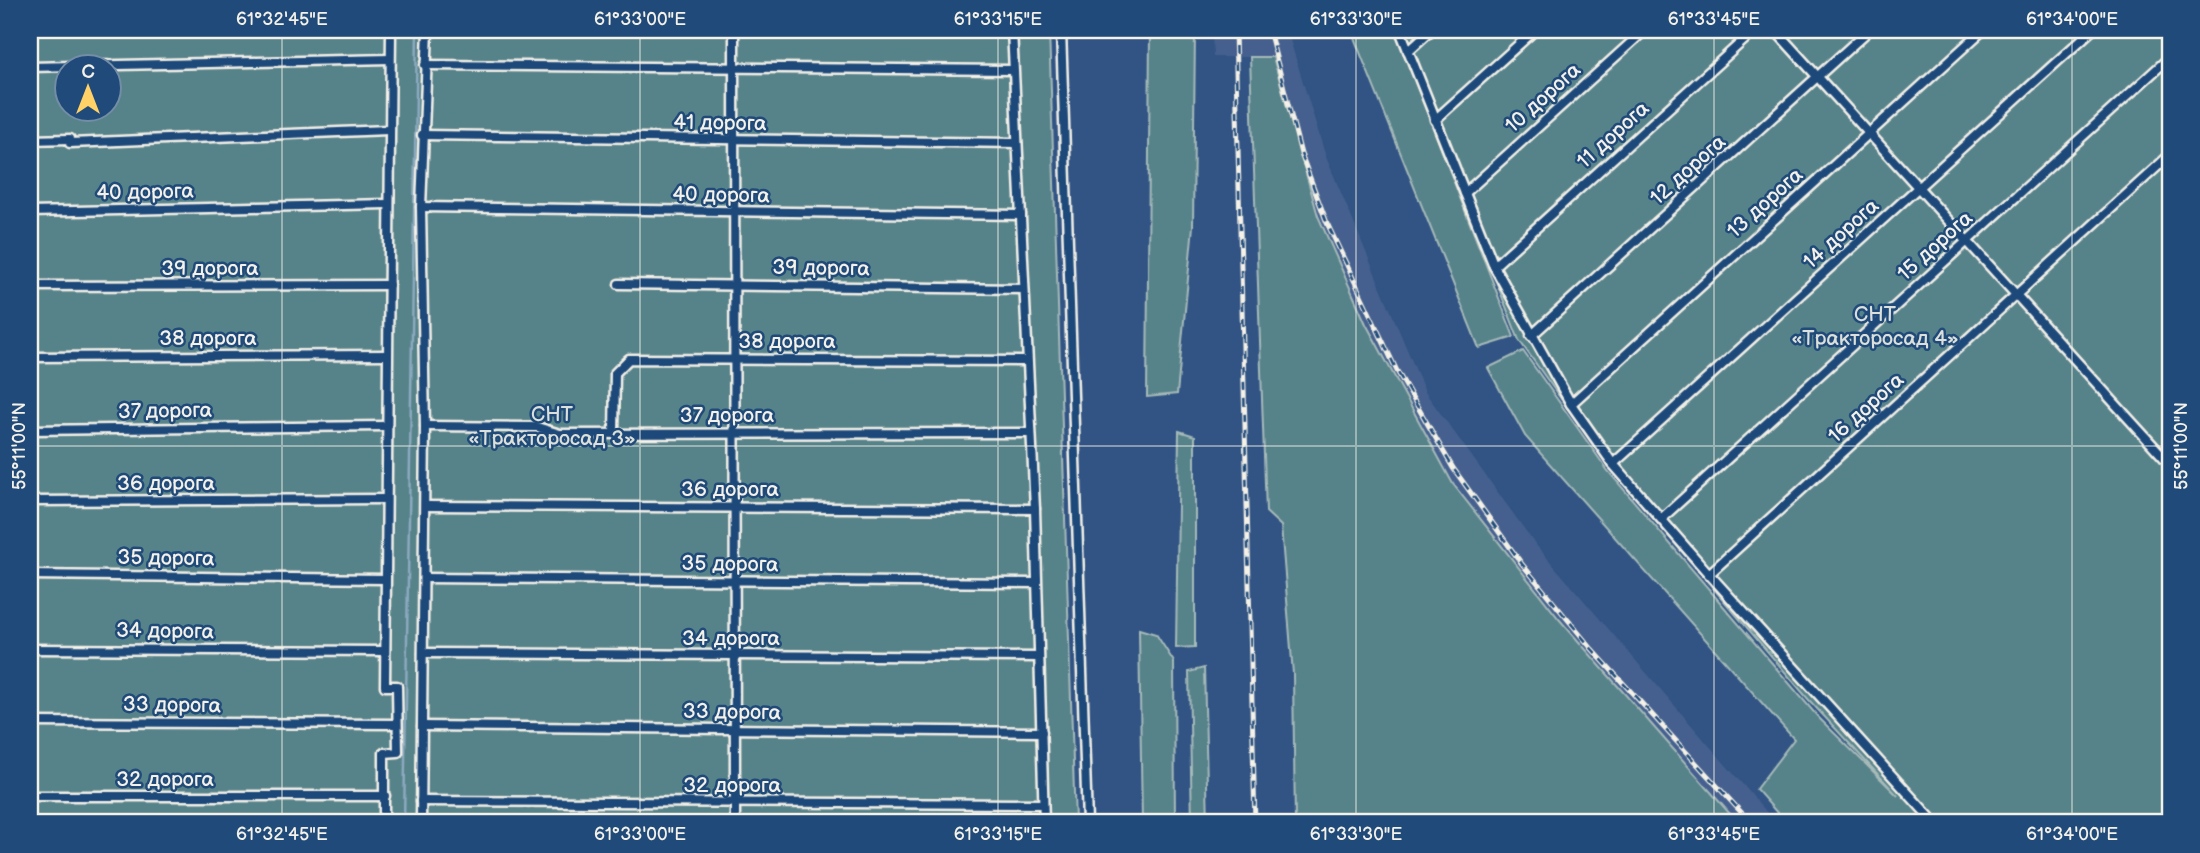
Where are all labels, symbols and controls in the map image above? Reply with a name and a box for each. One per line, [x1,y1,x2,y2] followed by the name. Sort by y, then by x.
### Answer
[236,9,328,30] text: 61°32'45"E
[594,9,686,30] text: 61°33'00"E
[954,9,1042,30] text: 61°33'15"E
[1310,9,1402,30] text: 61°33'30"E
[1668,9,1760,30] text: 61°33'45"E
[2026,9,2118,30] text: 61°34'00"E
[52,52,122,122] north arrow
[1500,57,1586,138] street label: 10 дорога
[81,61,95,84] text: С
[1572,96,1655,174] street label: 11 дорога
[673,110,767,136] street label: 41 дорога
[1645,129,1731,210] street label: 12 дорога
[1722,162,1808,244] street label: 13 дорога
[96,179,195,205] street label: 40 дорога
[672,182,771,208] street label: 40 дорога
[1798,193,1884,274] street label: 14 дорога
[1892,205,1978,286] street label: 15 дорога
[772,255,870,281] street label: 39 дорога
[161,256,259,281] street label: 39 дорога
[1791,302,1959,351] park label: СНТ «Тракторосад 4»
[159,326,257,351] street label: 38 дорога
[738,329,836,354] street label: 38 дорога
[1823,367,1909,448] street label: 16 дорога
[118,398,213,424] street label: 37 дорога
[9,402,30,490] text: 55°11'00"N
[468,402,636,451] park label: СНТ «Тракторосад 3»
[2171,402,2192,490] text: 55°11'00"N
[680,403,775,428] street label: 37 дорога
[117,471,216,496] street label: 36 дорога
[681,477,780,502] street label: 36 дорога
[117,545,215,571] street label: 35 дорога
[681,551,779,577] street label: 35 дорога
[116,618,215,644] street label: 34 дорога
[682,626,781,651] street label: 34 дорога
[123,692,222,718] street label: 33 дорога
[683,699,782,725] street label: 33 дорога
[116,767,214,792] street label: 32 дорога
[683,773,781,798] street label: 32 дорога
[236,824,328,845] text: 61°32'45"E
[594,824,686,845] text: 61°33'00"E
[954,824,1042,845] text: 61°33'15"E
[1310,824,1402,845] text: 61°33'30"E
[1668,824,1760,845] text: 61°33'45"E
[2026,824,2118,845] text: 61°34'00"E

